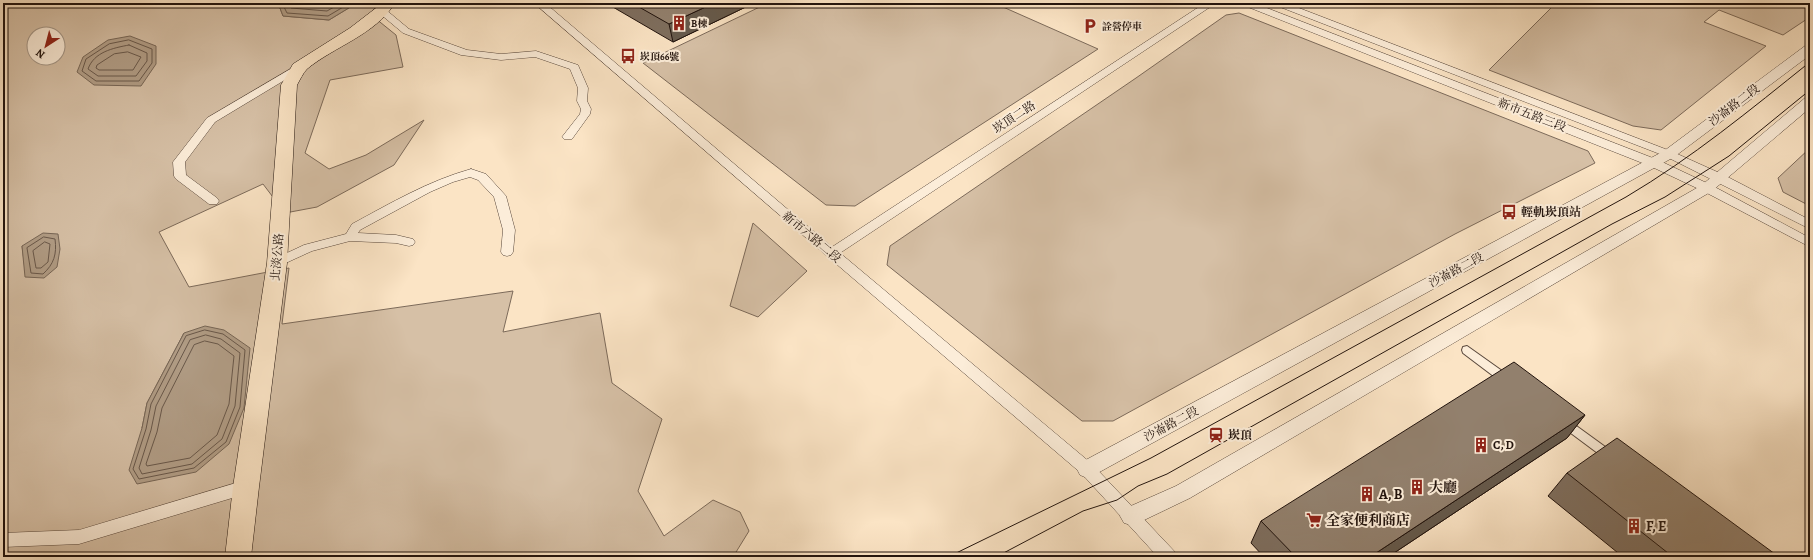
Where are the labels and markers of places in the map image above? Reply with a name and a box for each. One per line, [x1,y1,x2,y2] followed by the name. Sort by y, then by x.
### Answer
[670,14,688,32] building icon: B棟
[691,17,707,30] place label: B棟
[1081,17,1099,35] parking icon: 詮營停車
[1102,20,1142,33] place label: 詮營停車
[619,47,637,65] bus stop icon: 崁頂66號
[640,50,679,63] place label: 崁頂66號
[1500,203,1518,221] bus stop icon: 輕軌崁頂站
[1521,204,1581,220] place label: 輕軌崁頂站
[1207,426,1225,444] station icon: 崁頂
[1228,427,1252,443] place label: 崁頂
[1472,436,1490,454] building icon: C, D
[1493,437,1514,453] place label: C, D
[1408,478,1426,496] building icon: 大廳
[1429,478,1457,497] place label: 大廳
[1358,485,1376,503] building icon: A, B
[1378,485,1403,504] place label: A, B
[1305,511,1323,529] supermarket icon: 全家便利商店
[1326,511,1410,530] place label: 全家便利商店
[1625,517,1643,535] building icon: F, E
[1646,517,1666,536] place label: F, E

